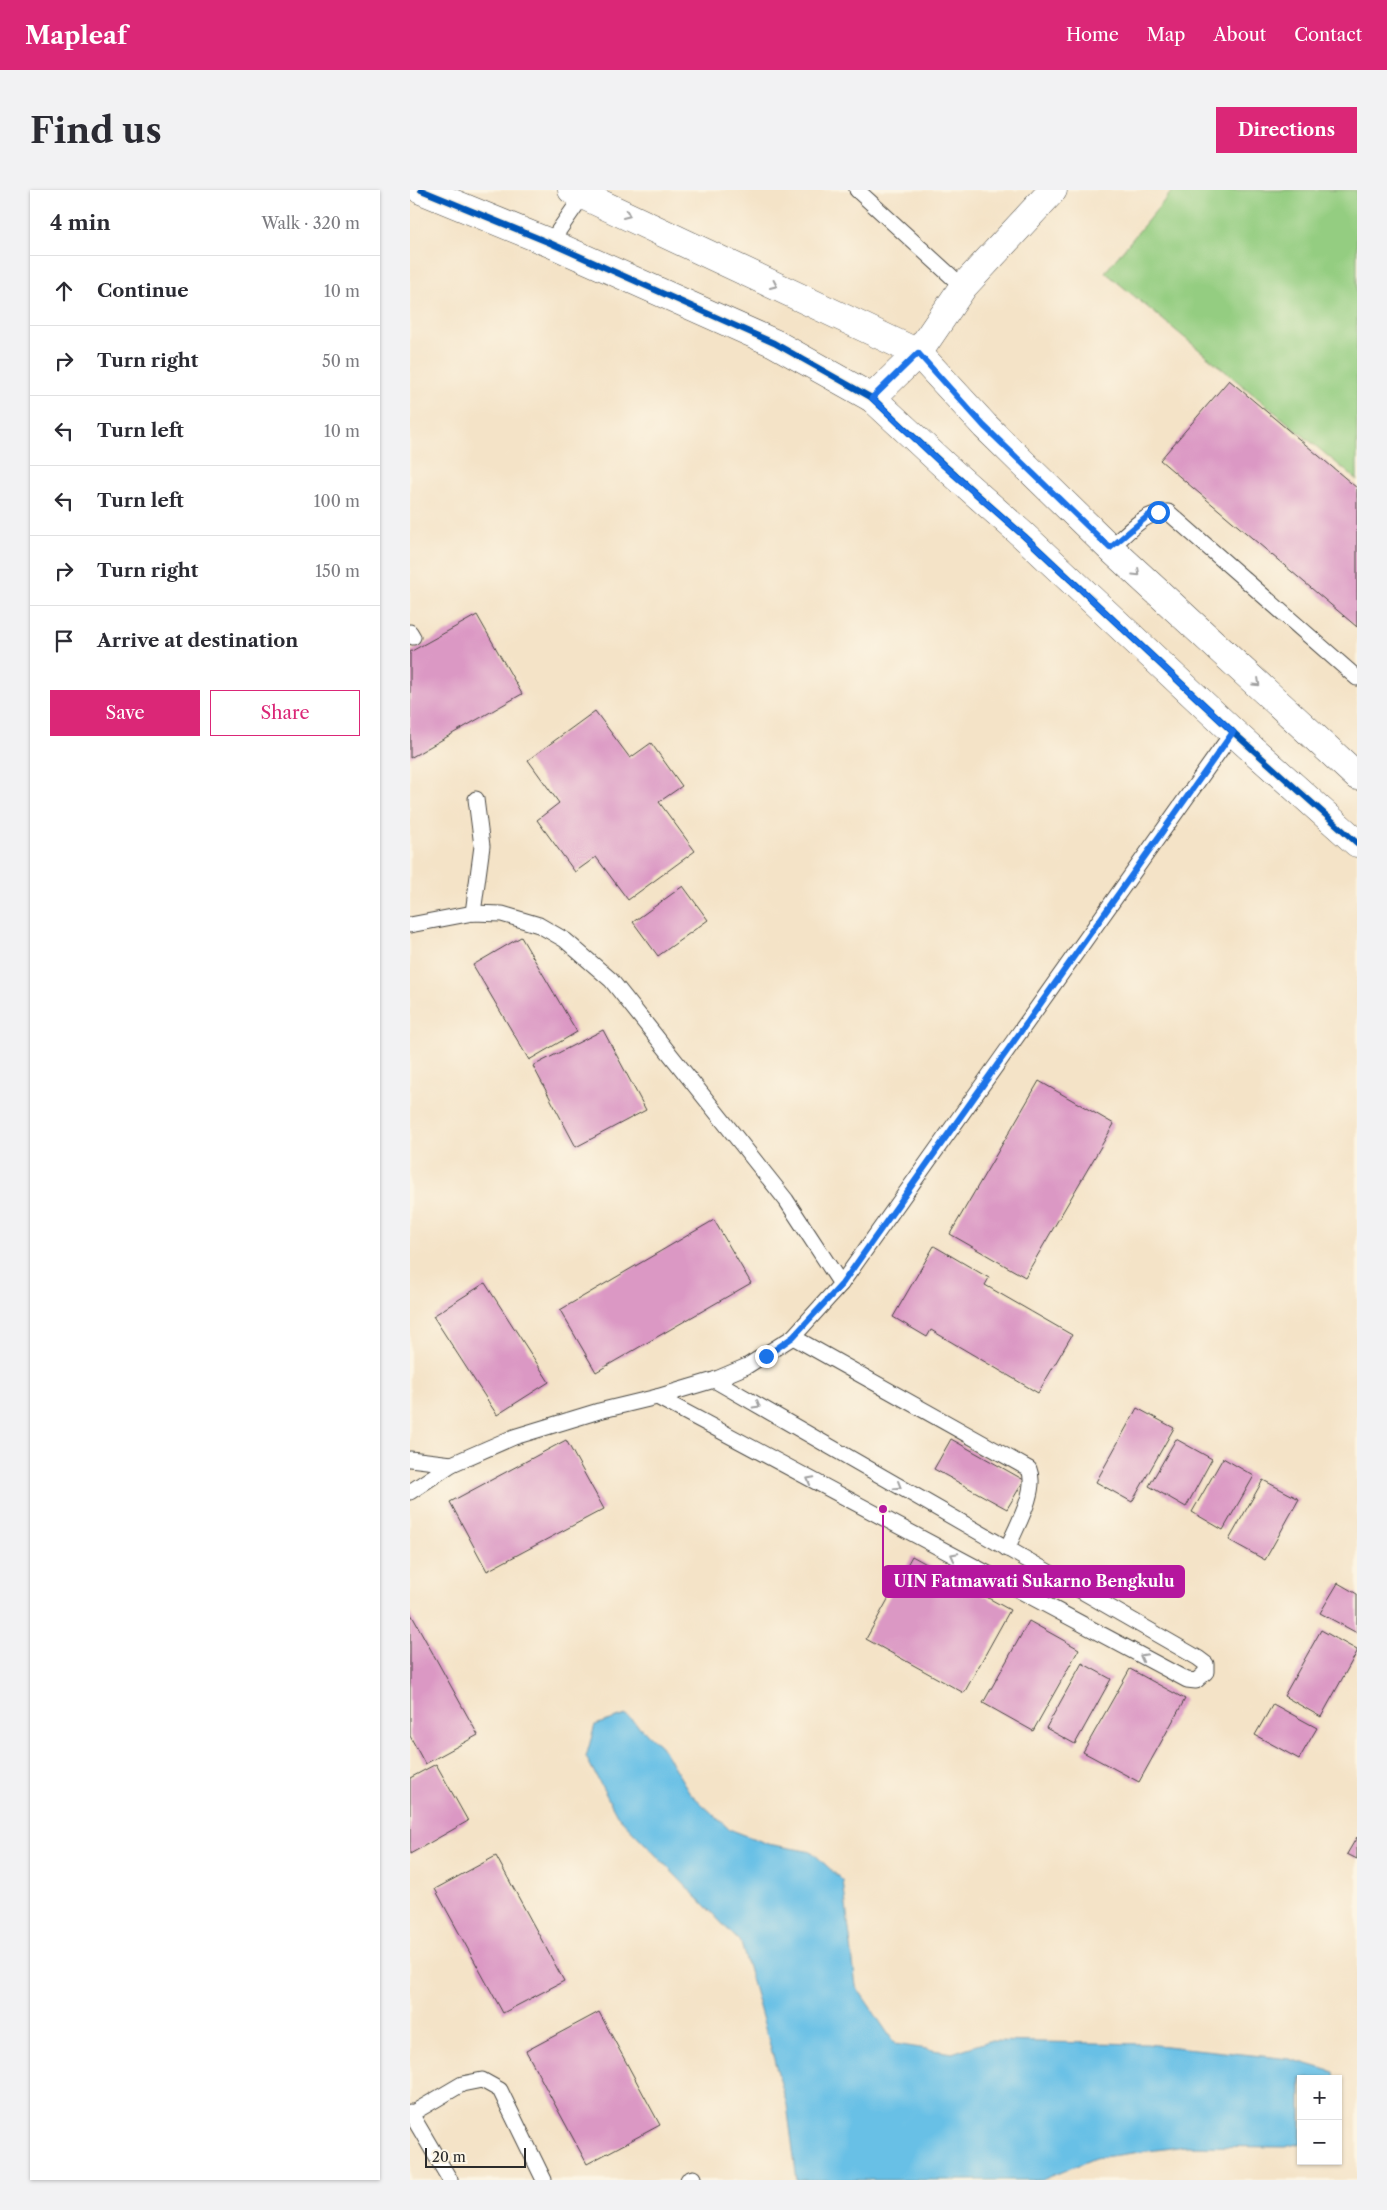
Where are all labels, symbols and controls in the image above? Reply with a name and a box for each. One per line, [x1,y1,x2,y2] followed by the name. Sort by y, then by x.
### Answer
[25,21,127,50] text: Mapleaf
[1066,24,1119,46] text: Home
[1147,24,1185,46] text: Map
[1213,24,1266,46] text: About
[1294,24,1362,46] text: Contact
[1216,107,1357,153] button: Directions
[30,109,162,152] text: Find us
[622,209,631,219] one-way arrow
[50,210,111,235] text: 4 min
[261,213,360,233] text: Walk · 320 m
[50,277,78,305] icon: ahead
[97,279,189,302] text: Continue
[769,279,778,289] one-way arrow
[324,281,360,301] text: 10 m
[50,347,78,375] icon: right
[97,349,198,372] text: Turn right
[322,351,360,371] text: 50 m
[50,417,78,445] icon: left
[97,419,184,442] text: Turn left
[324,421,360,441] text: 10 m
[50,487,78,515] icon: left
[97,489,184,512] text: Turn left
[314,491,360,511] text: 100 m
[1147,501,1170,524] route start
[50,557,78,585] icon: right
[97,559,198,582] text: Turn right
[315,561,360,581] text: 150 m
[1132,567,1141,576] one-way arrow
[50,627,78,655] icon: arrive
[97,629,298,652] text: Arrive at destination
[1251,678,1260,687] one-way arrow
[50,690,200,736] button: Save
[210,690,360,736] button: Share
[755,1345,778,1368] route end
[751,1398,760,1408] one-way arrow
[807,1476,816,1486] one-way arrow
[892,1479,901,1489] one-way arrow
[950,1553,959,1563] one-way arrow
[883,1566,1184,1597] callout: UIN Fatmawati Sukarno Bengkulu
[893,1571,1175,1591] text: UIN Fatmawati Sukarno Bengkulu
[1140,1653,1149,1663] one-way arrow
[1297,2075,1342,2165] map controls
[1297,2075,1342,2120] button: +
[1297,2120,1342,2165] button: −
[425,2145,526,2168] scale bar
[432,2148,466,2166] text: 20 m

